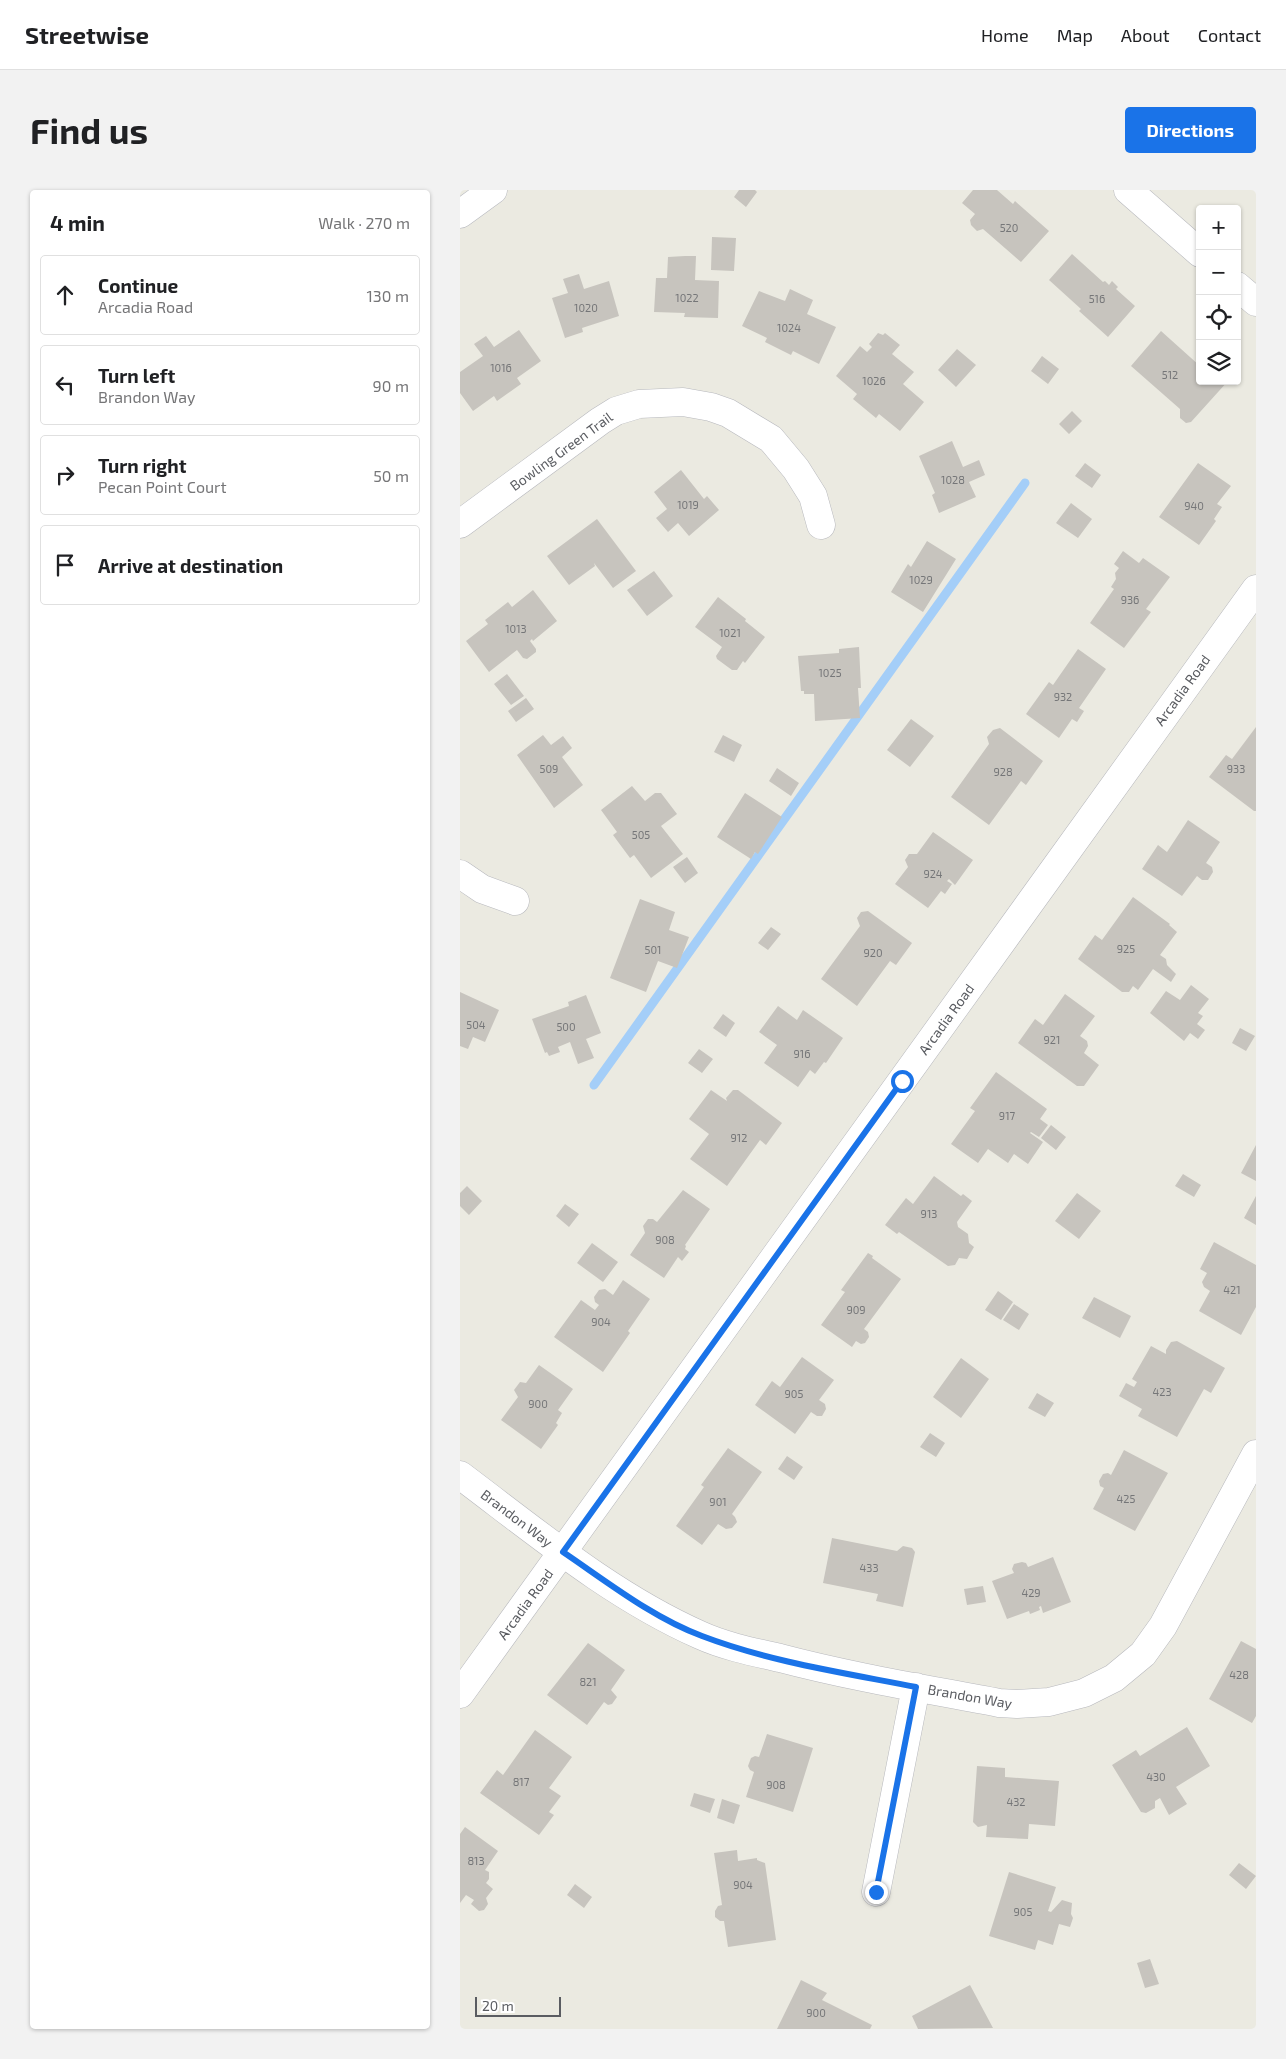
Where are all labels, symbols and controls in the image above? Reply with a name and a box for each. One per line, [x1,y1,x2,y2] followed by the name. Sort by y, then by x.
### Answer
[25,20,149,49] text: Streetwise
[981,24,1029,46] text: Home
[1057,24,1093,46] text: Map
[1121,24,1170,46] text: About
[1198,24,1261,46] text: Contact
[1125,107,1256,153] button: Directions
[30,109,148,151] text: Find us
[1196,205,1241,385] map controls
[1196,205,1241,250] button: +
[50,210,105,235] text: 4 min
[318,213,410,232] text: Walk · 270 m
[1000,221,1018,234] house number: 520
[1196,250,1241,295] button: −
[98,274,178,297] text: Continue
[51,281,79,309] icon: ahead
[367,286,409,305] text: 130 m
[675,291,699,304] house number: 1022
[1089,292,1105,305] house number: 516
[1196,295,1241,340] button: locate
[98,297,193,316] text: Arcadia Road
[574,301,598,314] house number: 1020
[777,321,801,334] house number: 1024
[1196,340,1241,385] button: layers
[490,361,512,374] house number: 1016
[98,364,175,387] text: Turn left
[1162,368,1178,381] house number: 512
[51,371,79,399] icon: left
[862,374,886,387] house number: 1026
[373,376,409,395] text: 90 m
[98,387,196,406] text: Brandon Way
[506,408,616,494] street label: Bowling Green Trail
[98,454,186,477] text: Turn right
[51,461,79,489] icon: right
[373,466,409,485] text: 50 m
[941,473,965,486] house number: 1028
[98,477,227,496] text: Pecan Point Court
[677,498,699,511] house number: 1019
[1184,499,1204,512] house number: 940
[51,551,79,579] icon: arrive
[98,554,283,577] text: Arrive at destination
[909,573,933,586] house number: 1029
[1121,593,1139,606] house number: 936
[505,622,527,635] house number: 1013
[719,626,741,639] house number: 1021
[1151,651,1213,729] street label: Arcadia Road
[818,666,842,679] house number: 1025
[1054,690,1072,703] house number: 932
[540,762,558,775] house number: 509
[1227,762,1245,775] house number: 933
[993,765,1013,778] house number: 928
[632,828,650,841] house number: 505
[923,867,943,880] house number: 924
[1117,942,1135,955] house number: 925
[645,943,661,956] house number: 501
[863,946,883,959] house number: 920
[915,980,977,1058] street label: Arcadia Road
[466,1018,486,1031] house number: 504
[556,1020,576,1033] house number: 500
[1044,1033,1060,1046] house number: 921
[794,1047,810,1060] house number: 916
[891,1070,914,1093] route start
[999,1109,1016,1122] house number: 917
[731,1131,747,1144] house number: 912
[921,1207,937,1220] house number: 913
[655,1233,675,1246] house number: 908
[1223,1283,1241,1296] house number: 421
[846,1303,866,1316] house number: 909
[591,1315,611,1328] house number: 904
[1152,1385,1172,1398] house number: 423
[785,1387,804,1400] house number: 905
[528,1397,548,1410] house number: 900
[478,1486,557,1551] street label: Brandon Way
[1117,1492,1136,1505] house number: 425
[709,1495,727,1508] house number: 901
[860,1561,879,1574] house number: 433
[494,1565,556,1643] street label: Arcadia Road
[1021,1586,1041,1599] house number: 429
[1229,1668,1249,1681] house number: 428
[579,1675,597,1688] house number: 821
[926,1680,1014,1712] street label: Brandon Way
[1146,1770,1166,1783] house number: 430
[513,1775,530,1788] house number: 817
[766,1778,786,1791] house number: 908
[1006,1795,1026,1808] house number: 432
[467,1854,485,1867] house number: 813
[733,1878,753,1891] house number: 904
[865,1881,888,1904] route end
[1014,1905,1033,1918] house number: 905
[475,1994,561,2017] scale bar
[482,1997,514,2014] text: 20 m
[806,2006,826,2019] house number: 900

